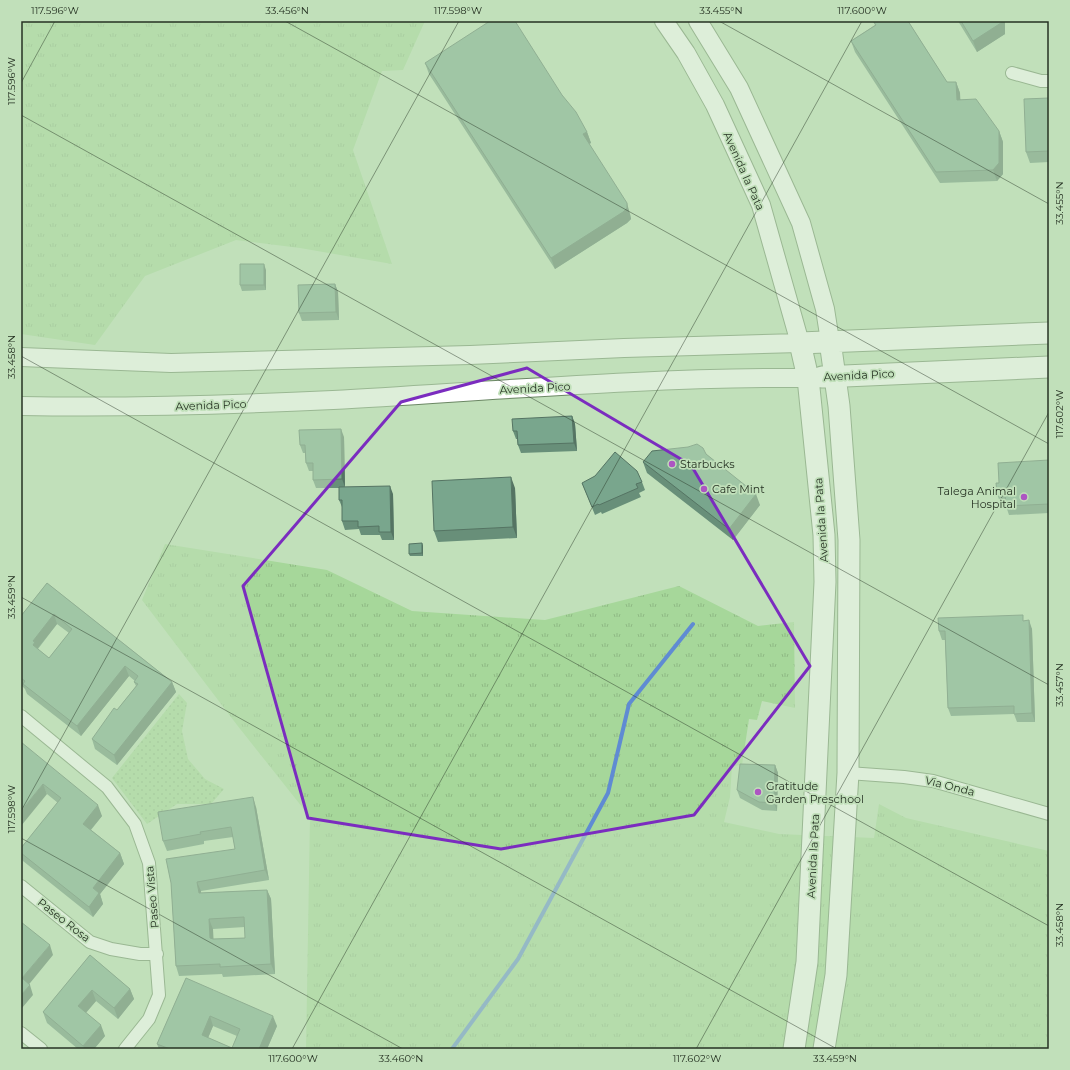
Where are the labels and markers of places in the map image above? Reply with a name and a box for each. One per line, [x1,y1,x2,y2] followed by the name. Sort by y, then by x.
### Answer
[680,457,735,471] place label: Starbucks
[667,459,677,469] marker: Starbucks
[712,482,765,496] place label: Cafe Mint
[699,484,709,494] marker: Cafe Mint
[938,484,1016,511] place label: Talega Animal Hospital
[1019,492,1029,502] marker: Talega Animal Hospital
[766,779,864,806] place label: Gratitude Garden Preschool
[753,787,763,797] marker: Gratitude Garden Preschool

